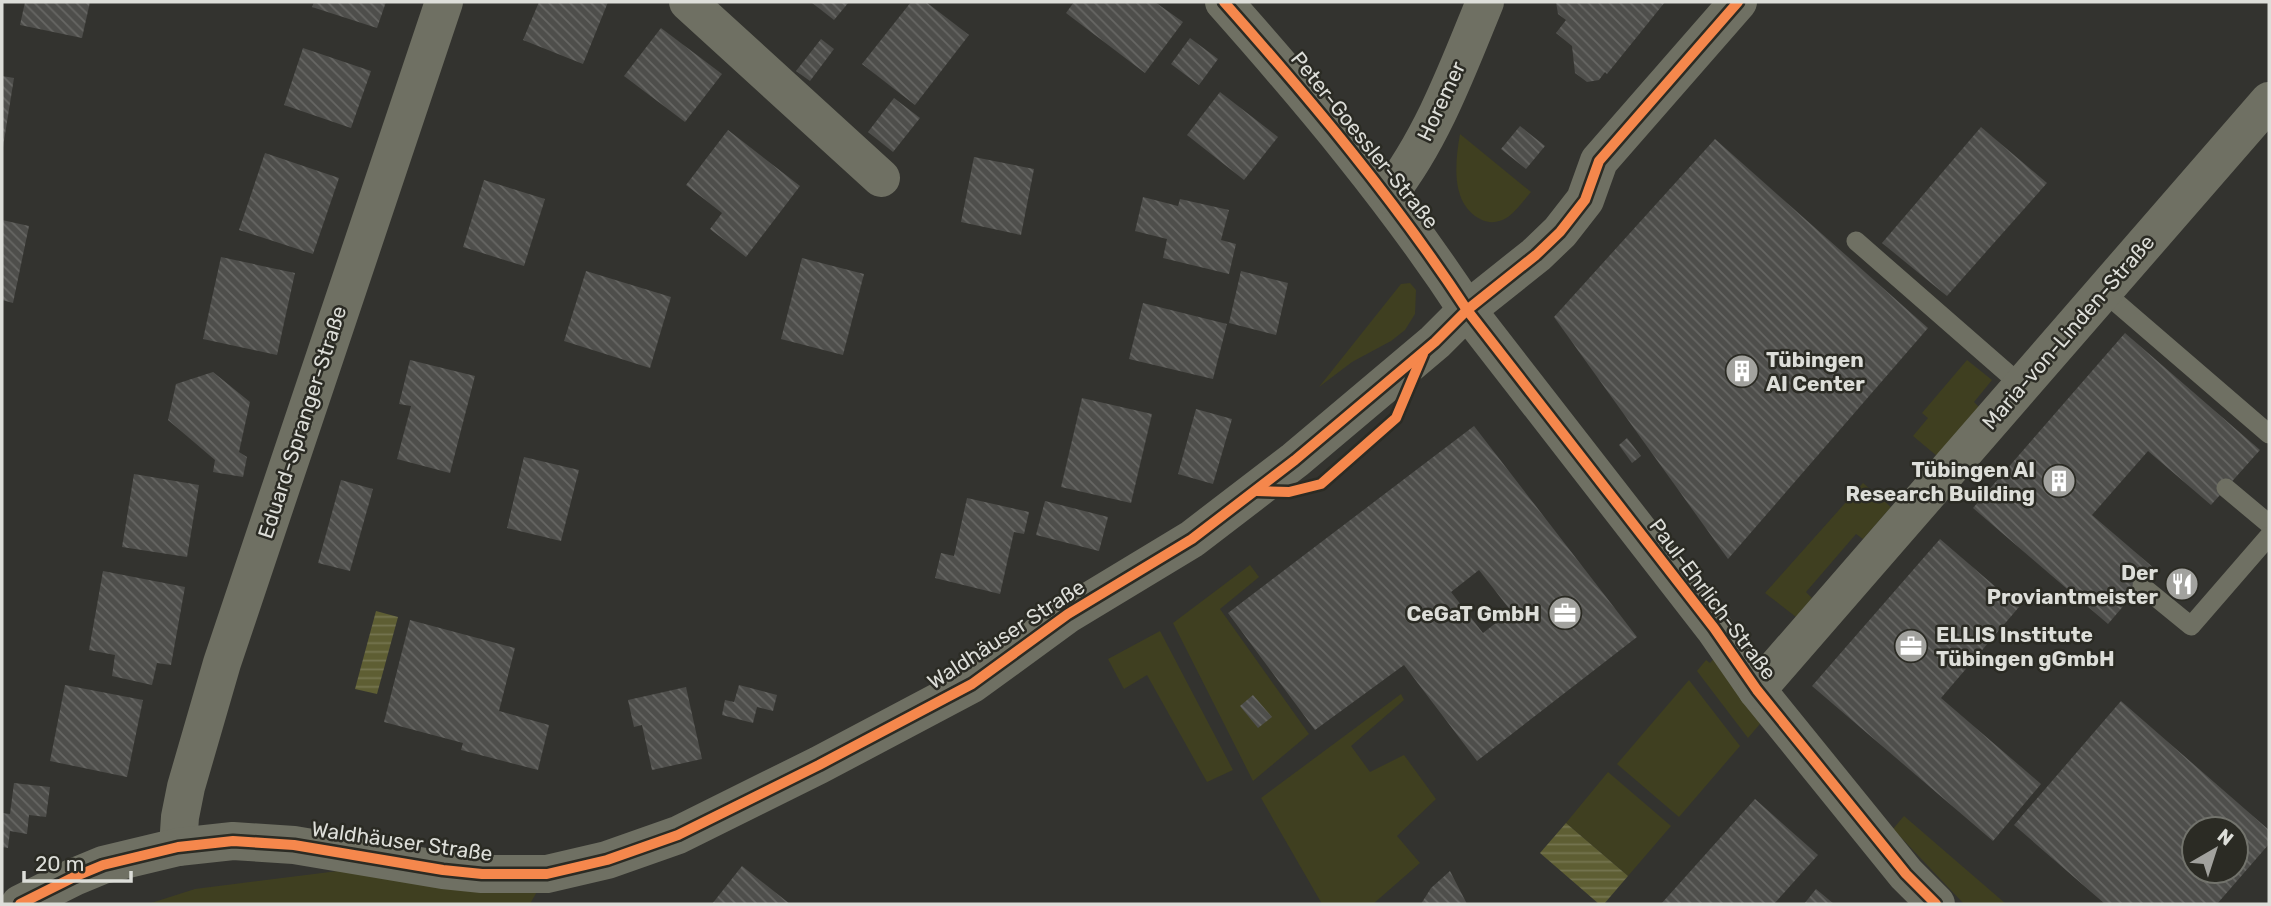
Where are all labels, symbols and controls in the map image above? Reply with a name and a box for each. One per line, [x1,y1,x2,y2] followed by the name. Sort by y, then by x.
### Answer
[1286,46,1444,234] street label: Peter-Goessler-Straße
[1412,57,1470,145] street label: Horemer
[1977,230,2159,434] street label: Maria-von-Linden-Straße
[253,303,351,541] street label: Eduard-Spranger-Straße
[1766,347,1865,396] place label: Tübingen AI Center
[1723,352,1761,390] building icon: Tübingen AI Center
[1845,457,2035,506] place label: Tübingen AI Research Building
[2040,462,2078,500] building icon: Tübingen AI Research Building
[1644,513,1782,685] street label: Paul-Ehrlich-Straße
[1987,560,2158,609] place label: Der Proviantmeister
[2163,565,2201,603] restaurant icon: Der Proviantmeister
[923,574,1089,694] street label: Waldhäuser Straße
[1546,594,1584,632] office icon: CeGaT GmbH
[1407,601,1540,626] place label: CeGaT GmbH
[1936,622,2115,671] place label: ELLIS Institute Tübingen gGmbH
[1892,627,1930,665] office icon: ELLIS Institute Tübingen gGmbH
[2180,815,2250,885] north arrow
[310,816,494,866] street label: Waldhäuser Straße
[2213,824,2238,850] text: N
[24,839,131,883] scale bar
[35,851,84,876] text: 20 m

